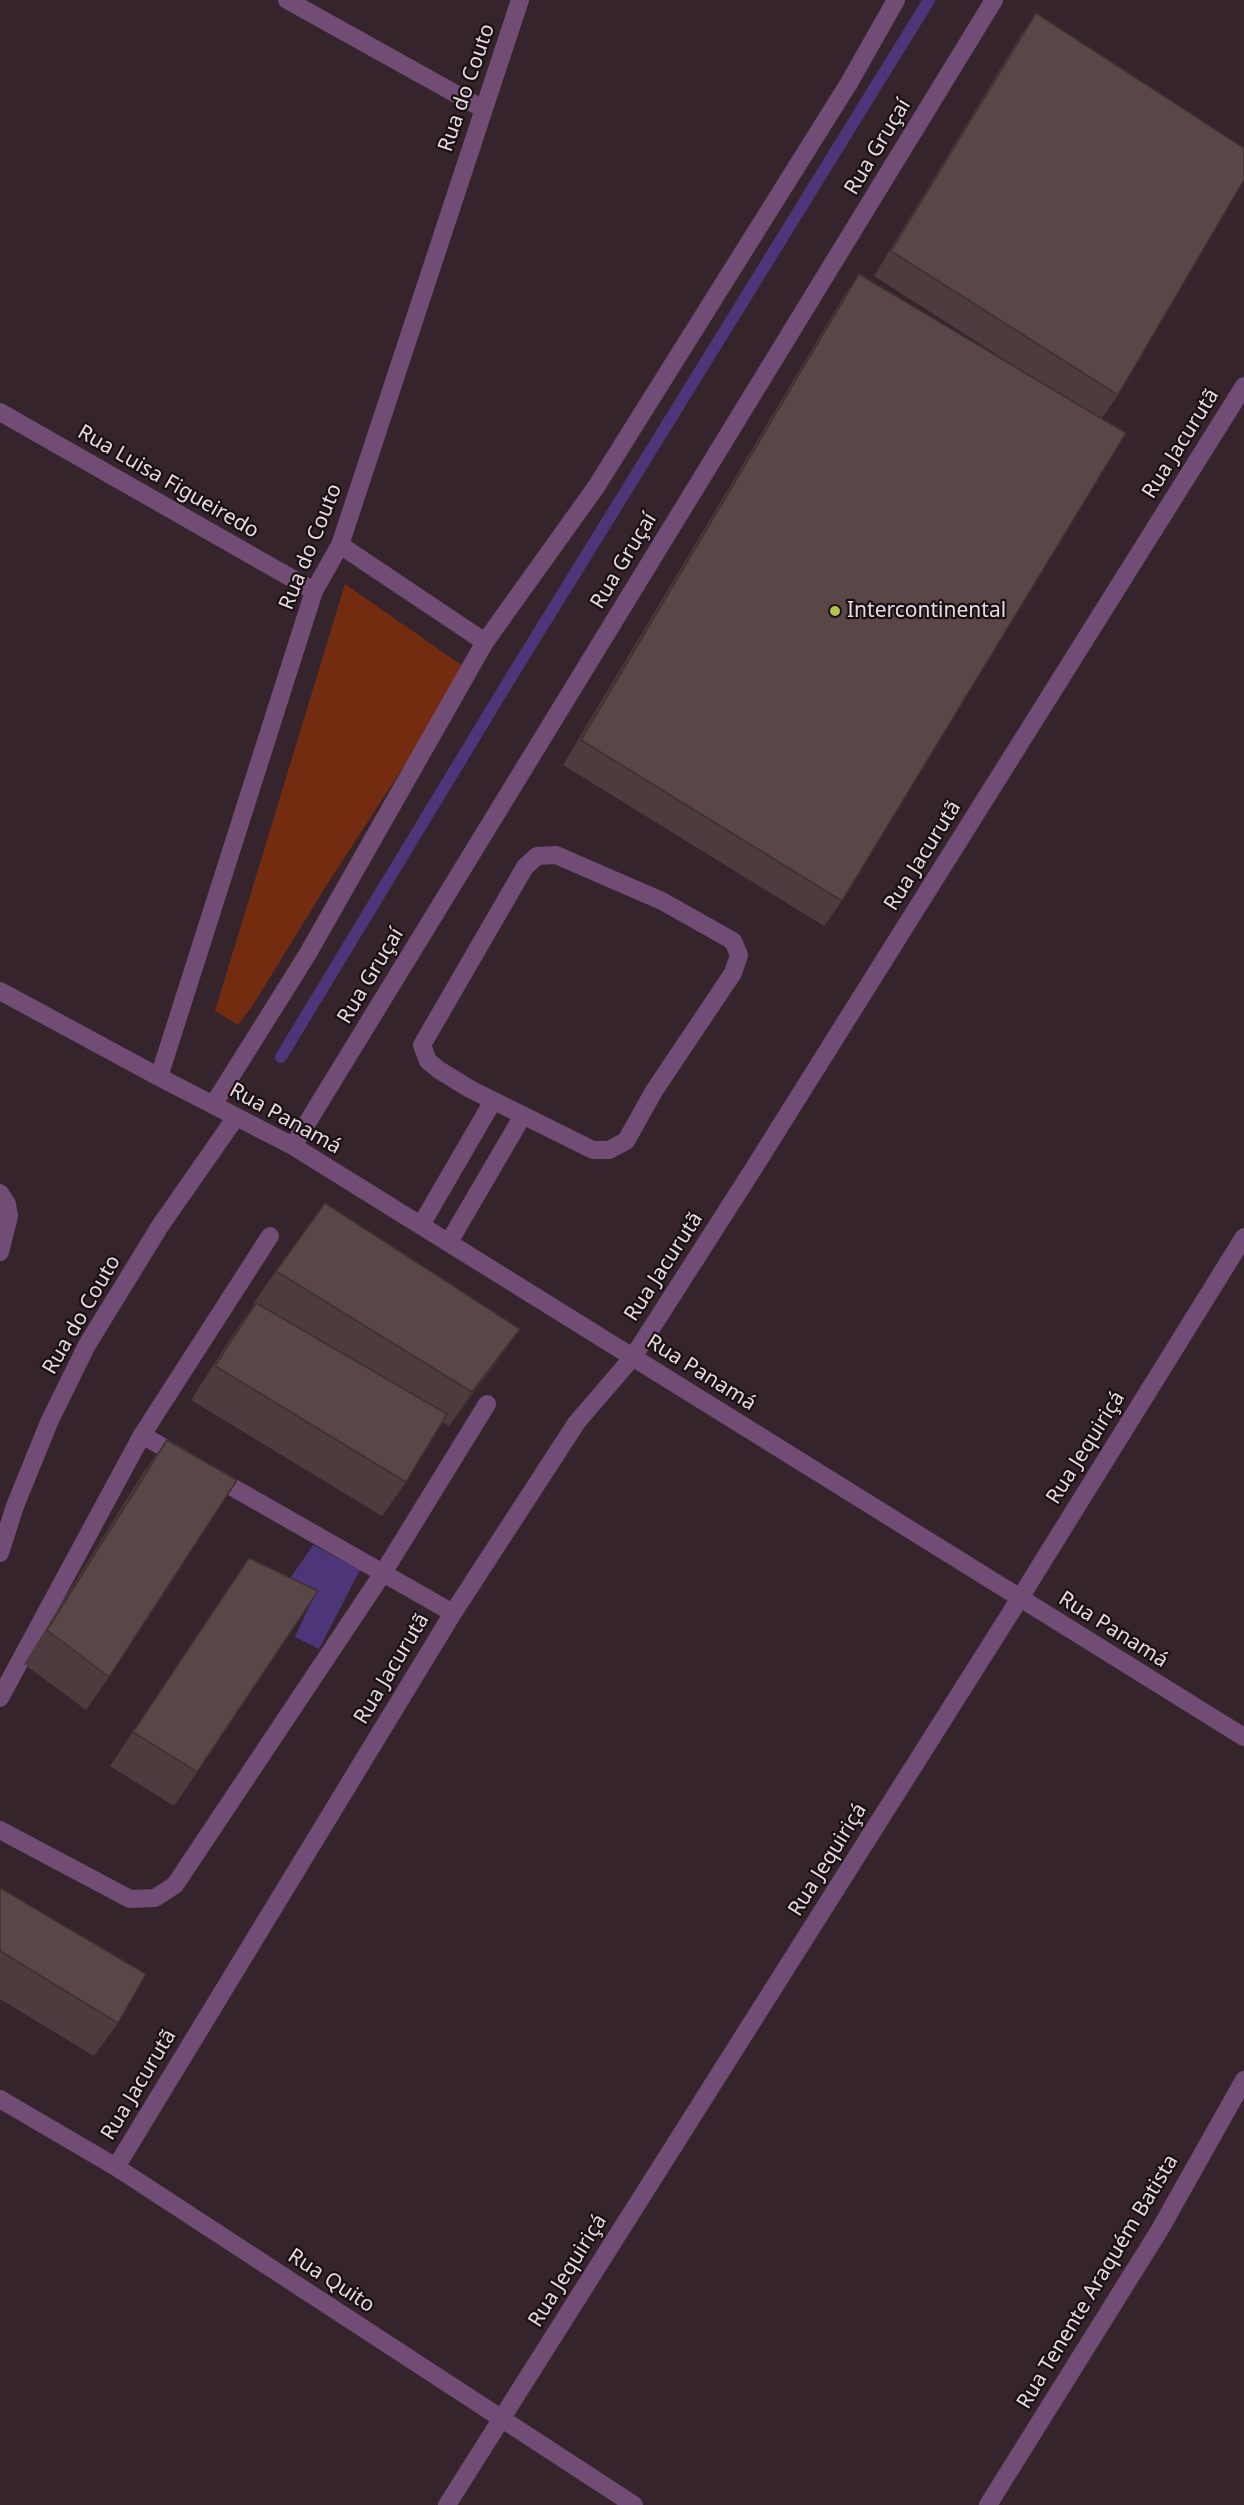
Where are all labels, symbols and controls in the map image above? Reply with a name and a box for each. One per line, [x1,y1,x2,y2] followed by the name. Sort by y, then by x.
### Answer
[433,21,501,155] street label: Rua do Couto
[840,94,916,200] street label: Rua Gruçaí
[1137,384,1225,504] street label: Rua Jacurutã
[73,420,263,544] street label: Rua Luisa Figueiredo
[274,480,348,614] street label: Rua do Couto
[586,508,662,614] street label: Rua Gruçaí
[847,598,1006,624] place label: Intercontinental
[828,604,842,618] marker: Intercontinental
[879,796,967,916] street label: Rua Jacurutã
[333,923,409,1029] street label: Rua Gruçaí
[225,1078,345,1160] street label: Rua Panamá
[619,1208,709,1326] street label: Rua Jacurutã
[38,1251,126,1379] street label: Rua do Couto
[642,1329,760,1417] street label: Rua Panamá
[1041,1387,1131,1509] street label: Rua Jequiriçá
[1054,1586,1172,1674] street label: Rua Panamá
[349,1609,435,1729] street label: Rua Jacurutã
[783,1799,873,1921] street label: Rua Jequiriçá
[96,2025,182,2145] street label: Rua Jacurutã
[1012,2150,1184,2414] street label: Rua Tenente Araquém Batista
[523,2210,613,2332] street label: Rua Jequiriçá
[283,2244,379,2318] street label: Rua Quito

